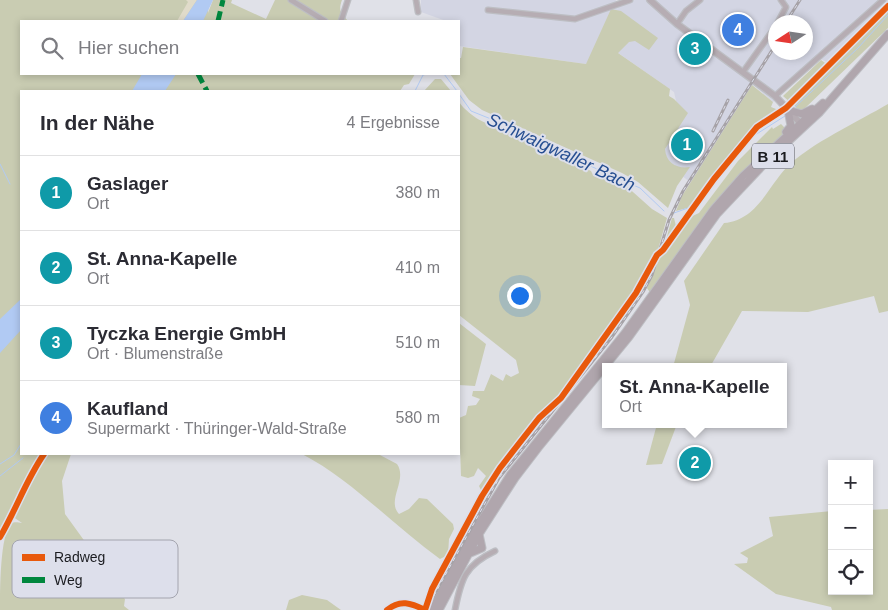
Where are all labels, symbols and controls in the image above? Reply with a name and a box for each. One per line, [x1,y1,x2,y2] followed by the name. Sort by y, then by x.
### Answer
[722,11,754,49] pin: 4
[768,15,813,60] north arrow
[20,20,460,75] search box
[679,30,711,68] pin: 3
[38,34,66,62] icon: search
[78,37,179,58] text: Hier suchen
[484,109,638,195] water label: Schwaigwaller Bach
[40,111,154,134] text: In der Nähe
[347,114,440,131] text: 4 Ergebnisse
[671,126,703,164] pin: 1
[752,144,794,168] road number: B 11
[87,173,168,194] text: Gaslager
[52,184,60,201] text: 1
[396,184,440,201] text: 380 m
[87,195,109,212] text: Ort
[87,248,237,269] text: St. Anna-Kapelle
[52,259,60,276] text: 2
[396,259,440,276] text: 410 m
[87,270,109,287] text: Ort
[507,283,533,309] your location
[87,323,286,344] text: Tyczka Energie GmbH
[52,334,60,351] text: 3
[396,334,440,351] text: 510 m
[87,345,223,362] text: Ort · Blumenstraße
[602,363,787,428] popup
[619,376,770,397] text: St. Anna-Kapelle
[87,398,168,419] text: Kaufland
[619,398,642,415] text: Ort
[52,409,60,426] text: 4
[396,409,440,426] text: 580 m
[87,420,347,437] text: Supermarkt · Thüringer-Wald-Straße
[679,444,711,482] pin: 2
[828,460,873,595] map controls
[828,460,873,505] button: +
[828,505,873,550] button: −
[12,540,178,598] legend
[54,549,105,565] text: Radweg
[828,550,873,595] button: locate
[54,572,83,588] text: Weg

